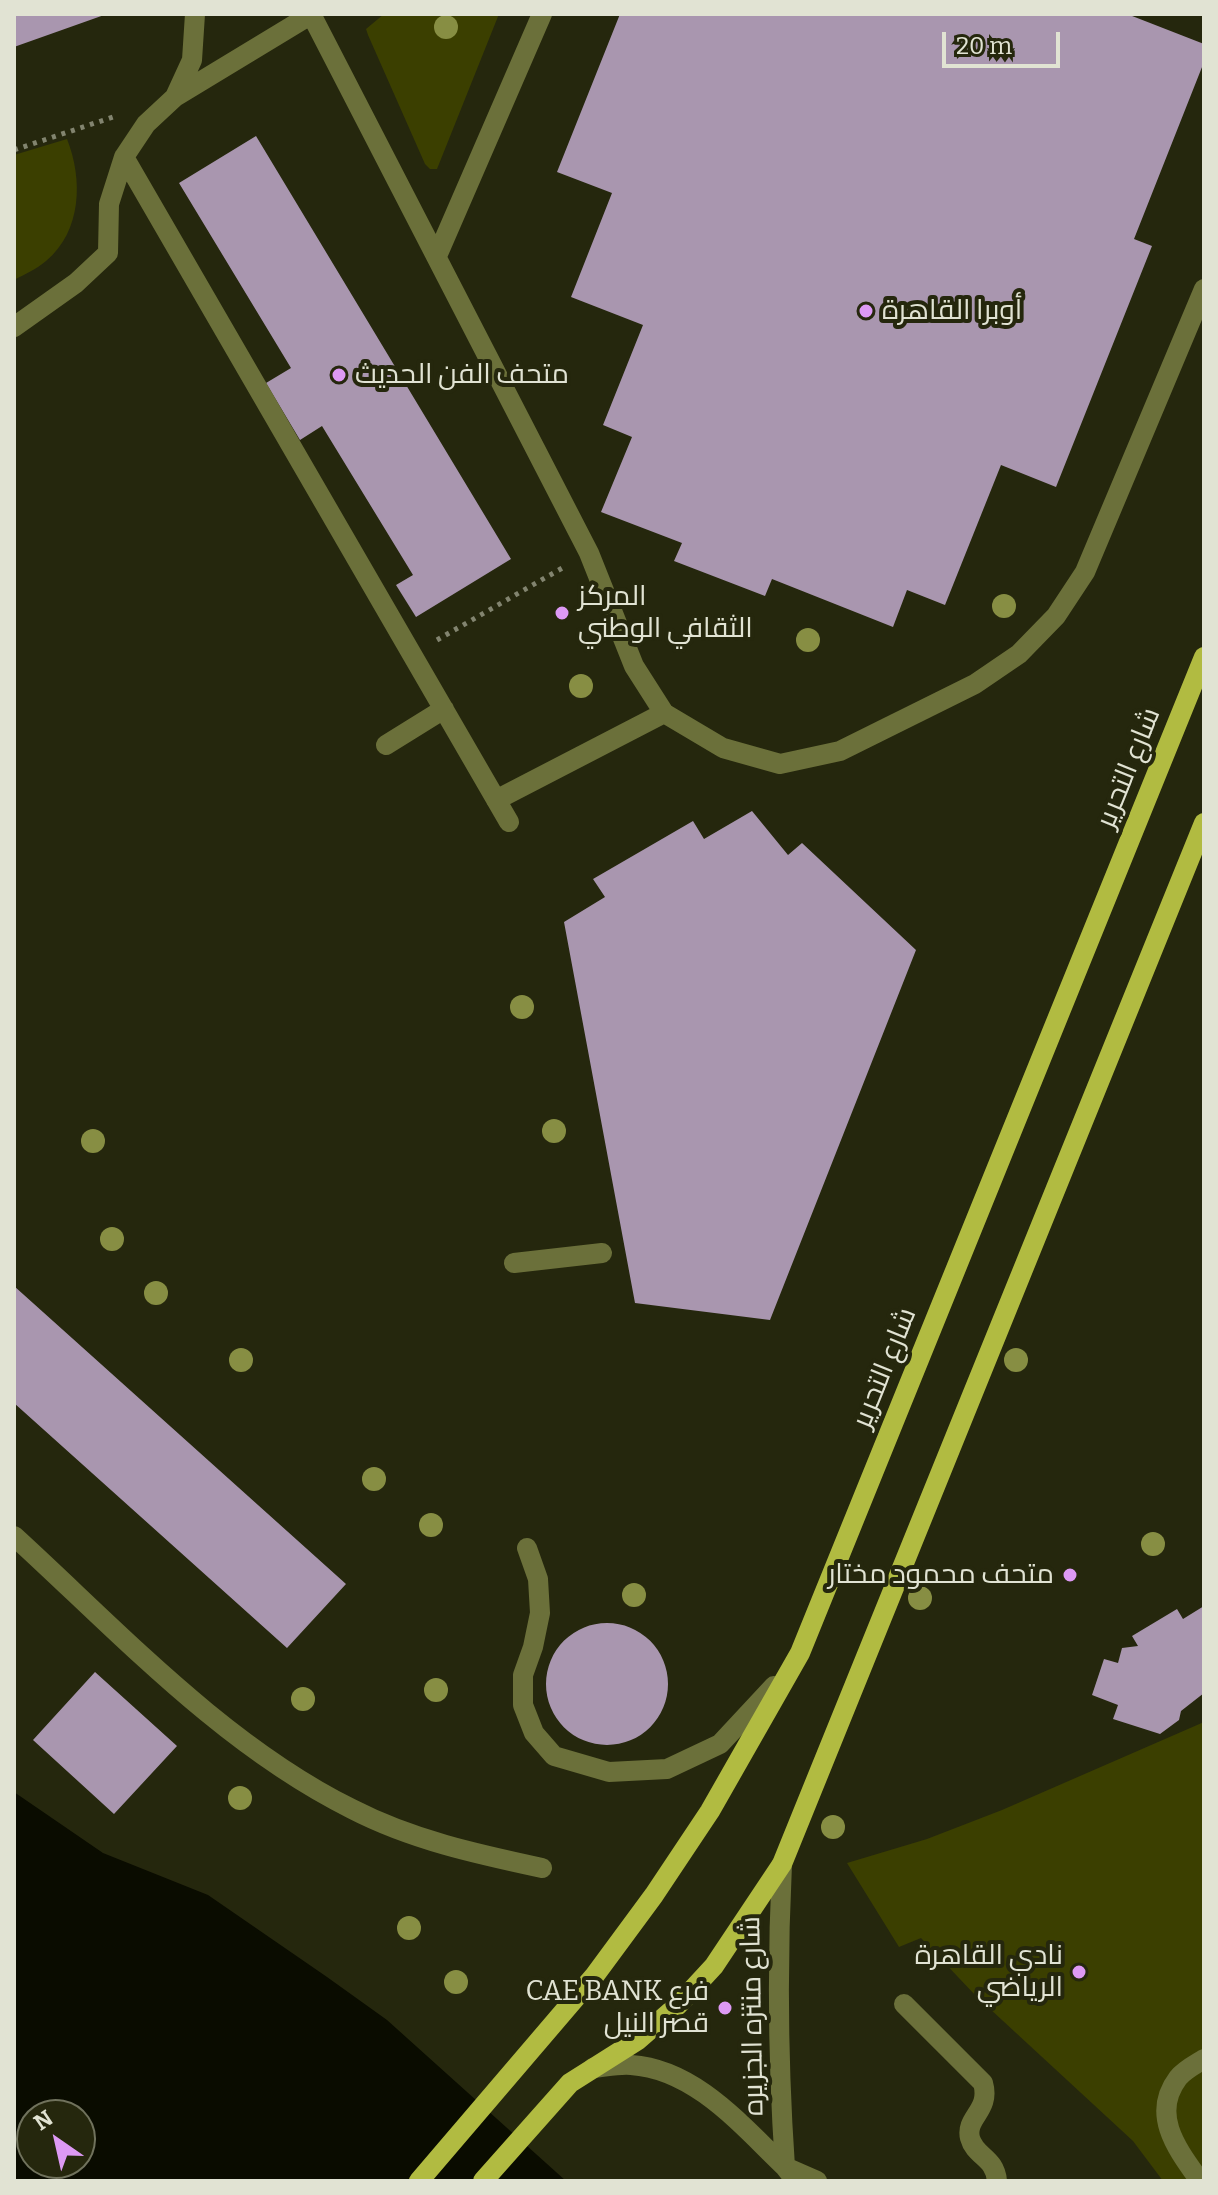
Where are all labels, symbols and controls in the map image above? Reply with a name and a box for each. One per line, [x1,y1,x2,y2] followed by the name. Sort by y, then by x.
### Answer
[946,16,1064,66] scale bar
[956,32,1012,60] text: 20 m
[882,294,1022,328] place label: أوبرا القاهرة
[857,302,875,320] marker: أوبرا القاهرة
[355,358,569,392] place label: متحف الفن الحديث
[330,366,348,384] marker: متحف الفن الحديث
[578,580,753,646] place label: المركز الثقافي الوطني
[553,604,571,622] marker: المركز الثقافي الوطني
[1090,703,1168,833] street label: شارع التحرير
[846,1303,924,1433] street label: شارع التحرير
[828,1558,1054,1592] place label: متحف محمود مختار
[1061,1566,1079,1584] marker: متحف محمود مختار
[734,1916,772,2116] street label: شارع منتزه الجزيره
[915,1939,1063,2005] place label: نادي القاهرة الرياضي
[1070,1963,1088,1981] marker: نادي القاهرة الرياضي
[526,1975,709,2041] place label: CAE BANK فرع قصر النيل
[716,1999,734,2017] marker: CAE BANK فرع قصر النيل
[16,2099,96,2179] north arrow
[29,2104,58,2136] text: N

